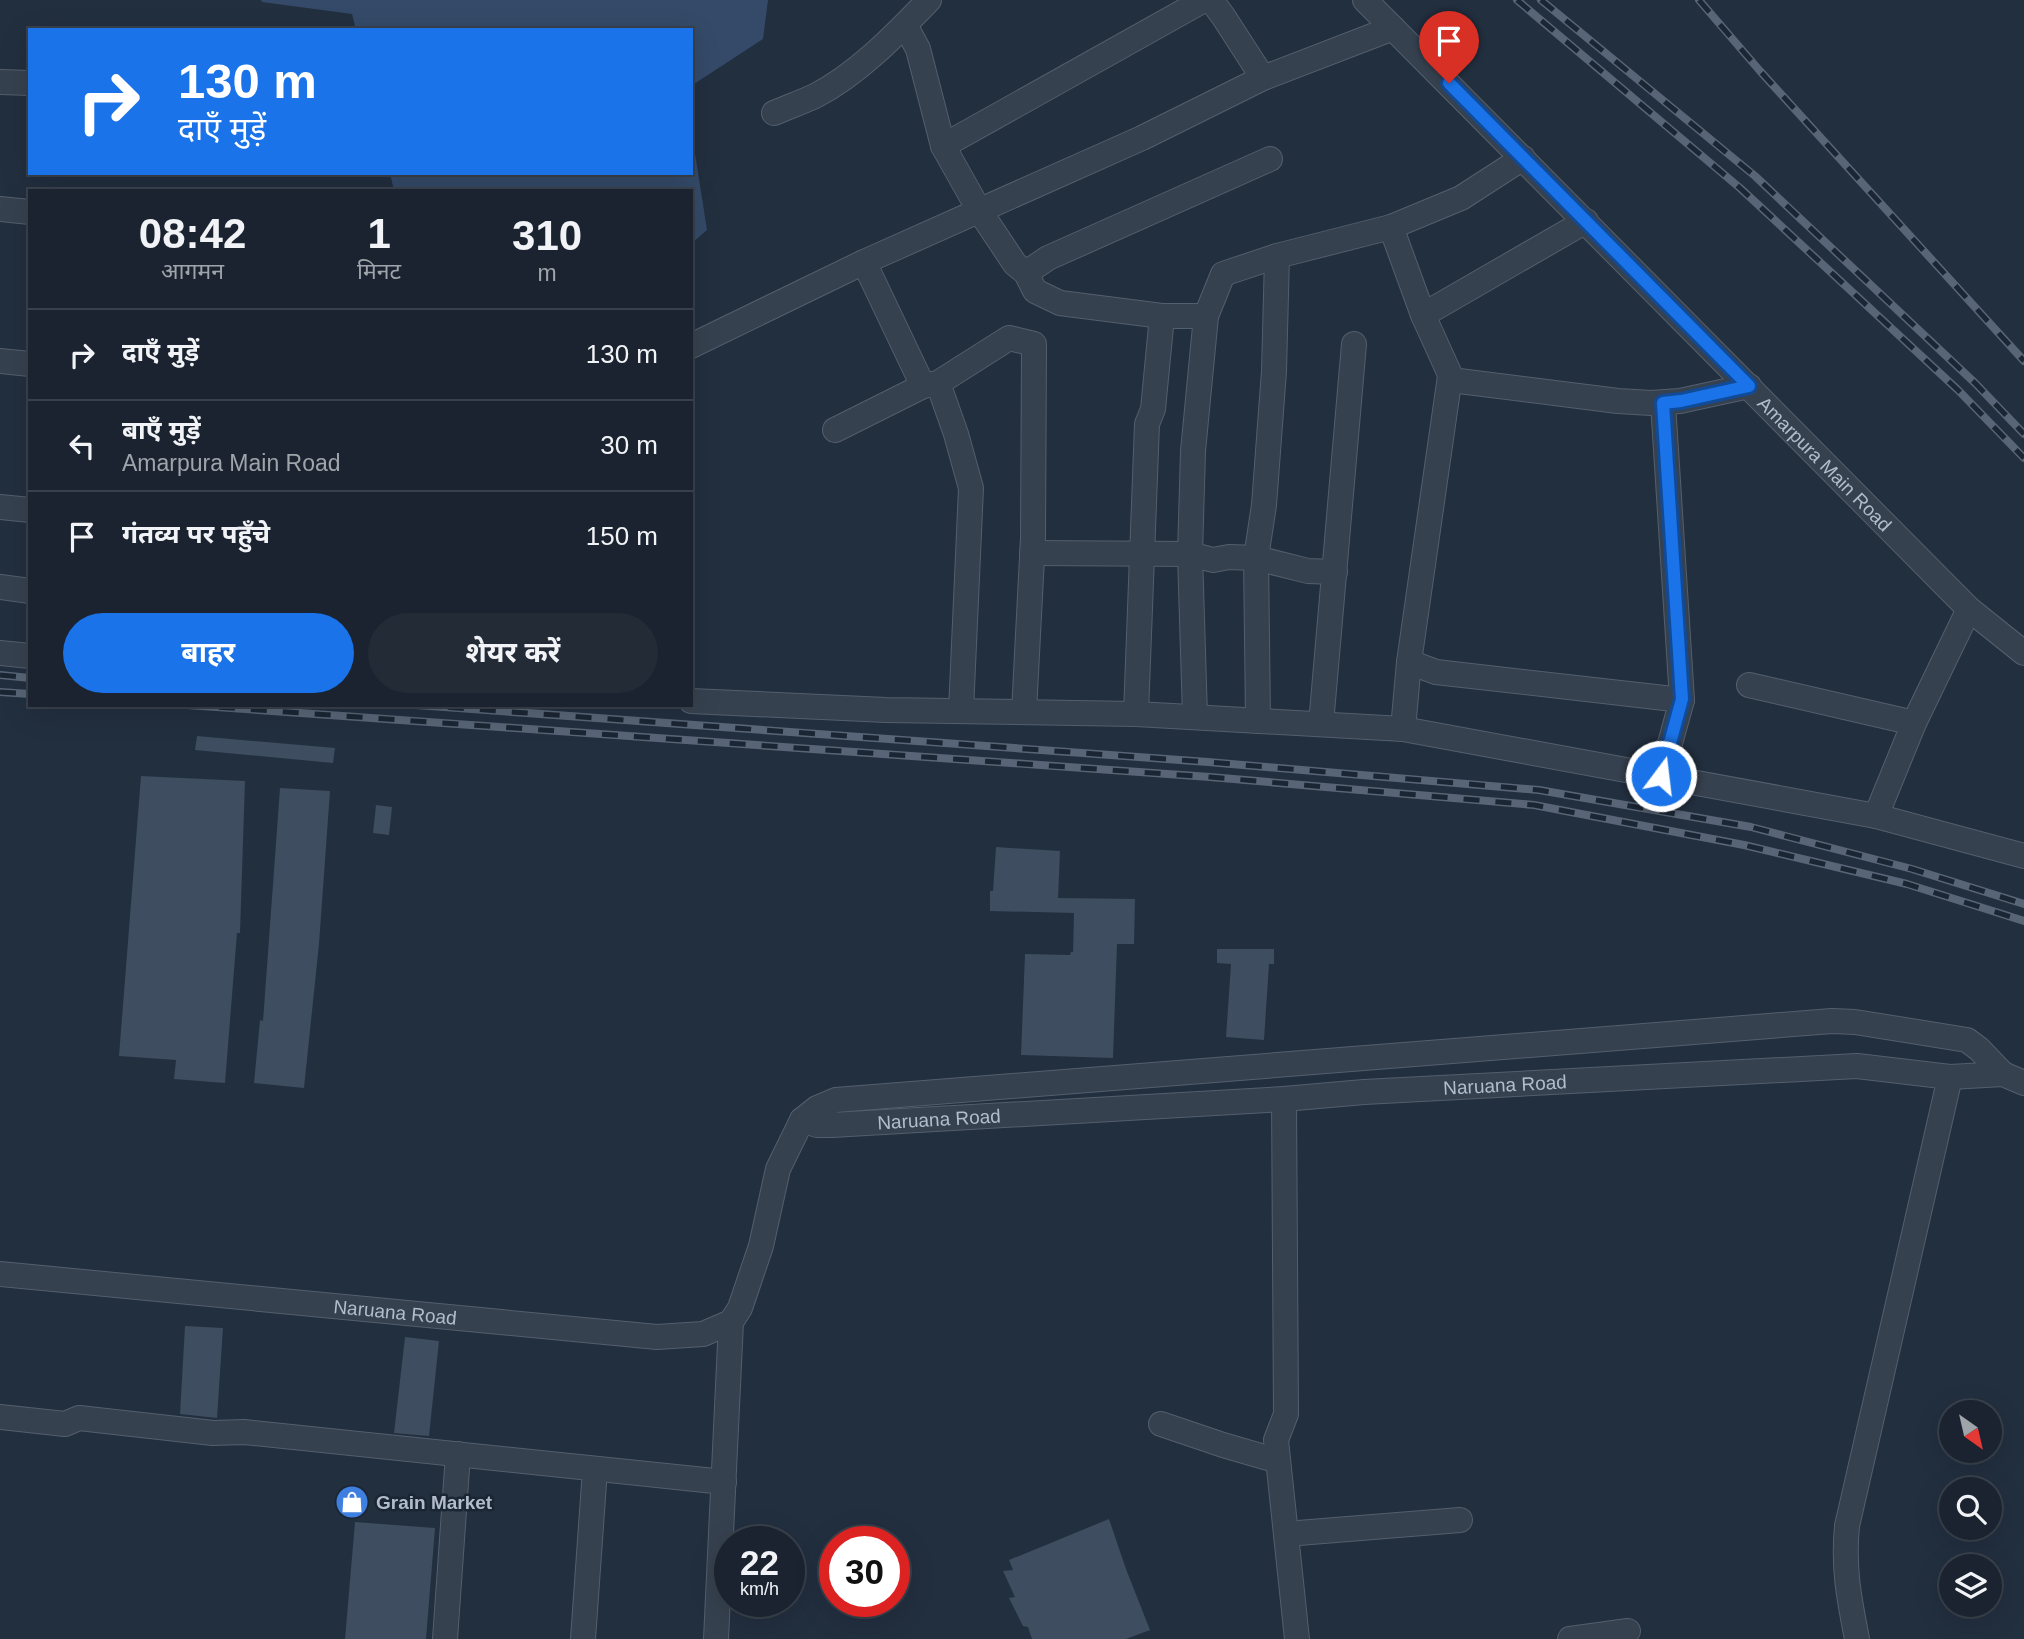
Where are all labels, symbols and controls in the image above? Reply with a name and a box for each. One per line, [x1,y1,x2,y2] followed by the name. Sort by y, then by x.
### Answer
[1419,11,1479,83] pin
[1430,22,1468,60] icon: arrive
[178,54,317,108] text: 130 m
[63,56,154,147] icon: right
[178,111,266,147] text: दाएँ मुड़ें
[139,210,246,257] text: 08:42
[367,210,391,257] text: 1
[512,212,582,259] text: 310
[161,258,224,284] text: आगमन
[357,258,401,284] text: मिनट
[537,260,557,286] text: m
[63,336,101,374] icon: right
[122,337,199,367] text: दाएँ मुड़ें
[586,339,658,369] text: 130 m
[1753,392,1896,536] street label: Amarpura Main Road
[122,415,201,445] text: बाएँ मुड़ें
[63,427,101,465] icon: left
[600,430,658,460] text: 30 m
[122,450,341,476] text: Amarpura Main Road
[63,518,101,556] icon: arrive
[122,519,270,549] text: गंतव्य पर पहुँचे
[586,521,658,551] text: 150 m
[63,613,354,693] button: बाहर
[368,613,658,693] button: शेयर करें
[1624,739,1698,813] position arrow
[1443,1071,1567,1099] street label: Naruana Road
[877,1105,1001,1133] street label: Naruana Road
[333,1296,458,1329] street label: Naruana Road
[1939,1400,2002,1463] north arrow
[1939,1400,2002,1617] map controls
[1939,1477,2002,1540] button: search
[333,1483,371,1521] shop icon: Grain Market
[376,1492,493,1513] place label: Grain Market
[819,1526,910,1617] speed limit sign: 30
[740,1543,779,1582] text: 22
[1939,1554,2002,1617] button: layers
[740,1579,779,1599] text: km/h

